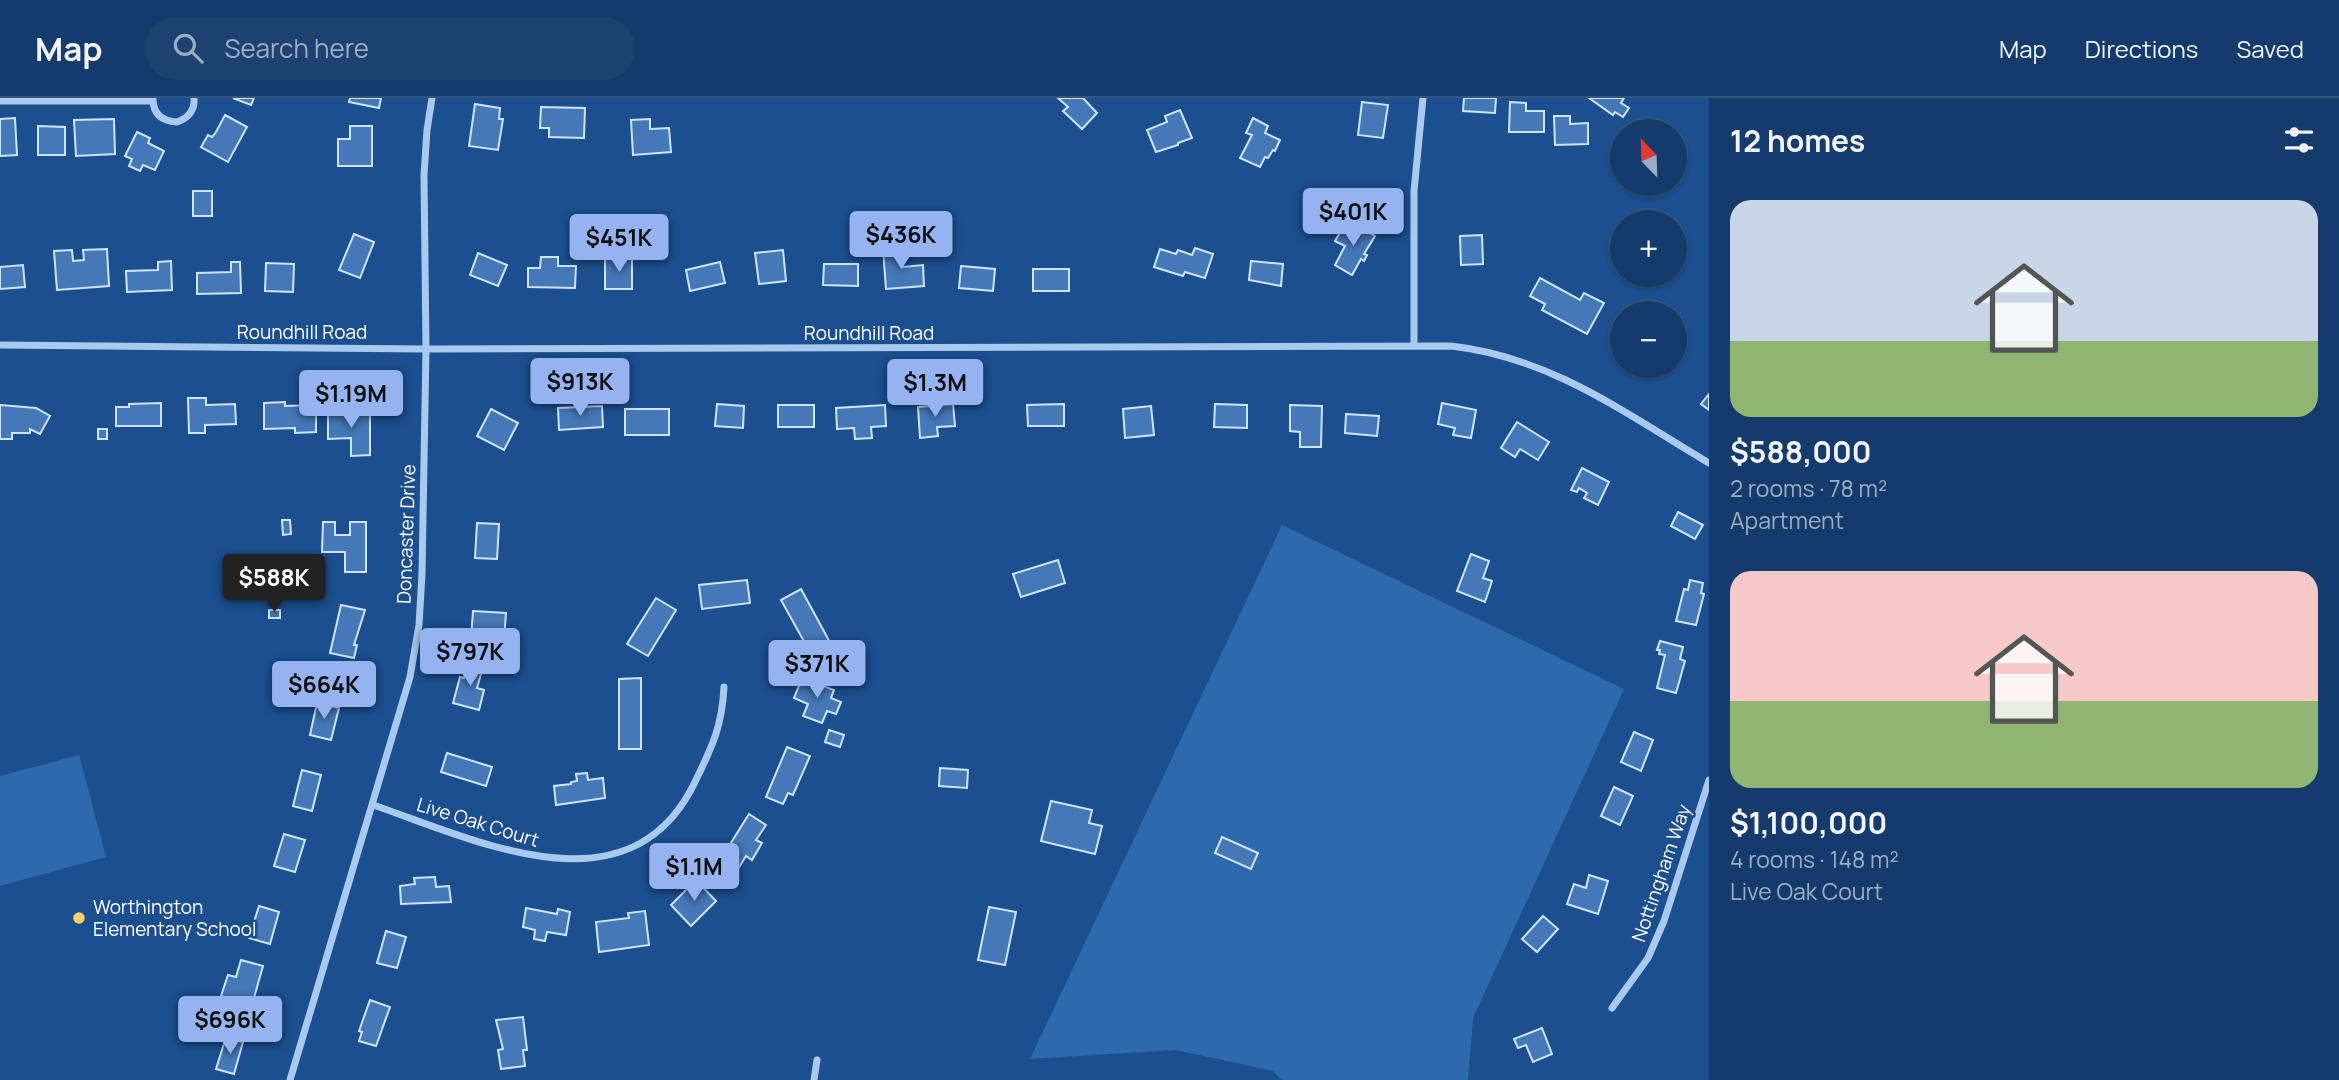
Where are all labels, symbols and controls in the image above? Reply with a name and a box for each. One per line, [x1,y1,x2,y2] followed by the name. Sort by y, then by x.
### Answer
[145,17,635,80] search box
[35,26,103,71] text: Map
[169,29,207,67] icon: search
[225,30,369,66] text: Search here
[1999,32,2047,65] text: Map
[2085,32,2198,65] text: Directions
[2236,32,2304,65] text: Saved
[1610,119,1687,196] north arrow
[1610,119,1687,378] map controls
[1730,120,1865,161] text: 12 homes
[2280,121,2318,159] icon: filters
[1304,188,1402,248] pin: $401K
[1319,195,1387,227] text: $401K
[1610,210,1687,287] button: +
[852,212,950,271] pin: $436K
[570,214,668,274] pin: $451K
[866,218,937,250] text: $436K
[586,221,652,253] text: $451K
[1961,245,2087,371] icon: home
[1610,301,1687,378] button: −
[237,319,367,345] street label: Roundhill Road
[804,320,934,346] street label: Roundhill Road
[531,358,629,418] pin: $913K
[886,360,984,419] pin: $1.3M
[546,365,614,397] text: $913K
[903,366,967,398] text: $1.3M
[294,370,408,430] pin: $1.19M
[315,377,387,409] text: $1.19M
[1730,431,1872,472] text: $588,000
[391,464,421,604] street label: Doncaster Drive
[1730,472,1887,504] text: 2 rooms · 78 m²
[1730,504,1844,536] text: Apartment
[225,554,323,614] pin: $588K
[239,561,309,593] text: $588K
[1961,616,2087,742] icon: home
[421,628,519,688] pin: $797K
[436,635,504,667] text: $797K
[768,640,866,700] pin: $371K
[784,647,850,679] text: $371K
[275,662,373,721] pin: $664K
[288,668,360,700] text: $664K
[414,791,542,853] street label: Live Oak Court
[1625,801,1697,945] street label: Nottingham Way
[1730,802,1887,843] text: $1,100,000
[1730,843,1899,875] text: 4 rooms · 148 m²
[645,844,743,903] pin: $1.1M
[665,850,723,882] text: $1.1M
[1730,875,1883,907] text: Live Oak Court
[93,894,256,942] place label: Worthington Elementary School
[71,910,87,926] marker: Worthington Elementary School
[181,996,279,1056] pin: $696K
[194,1003,266,1035] text: $696K

